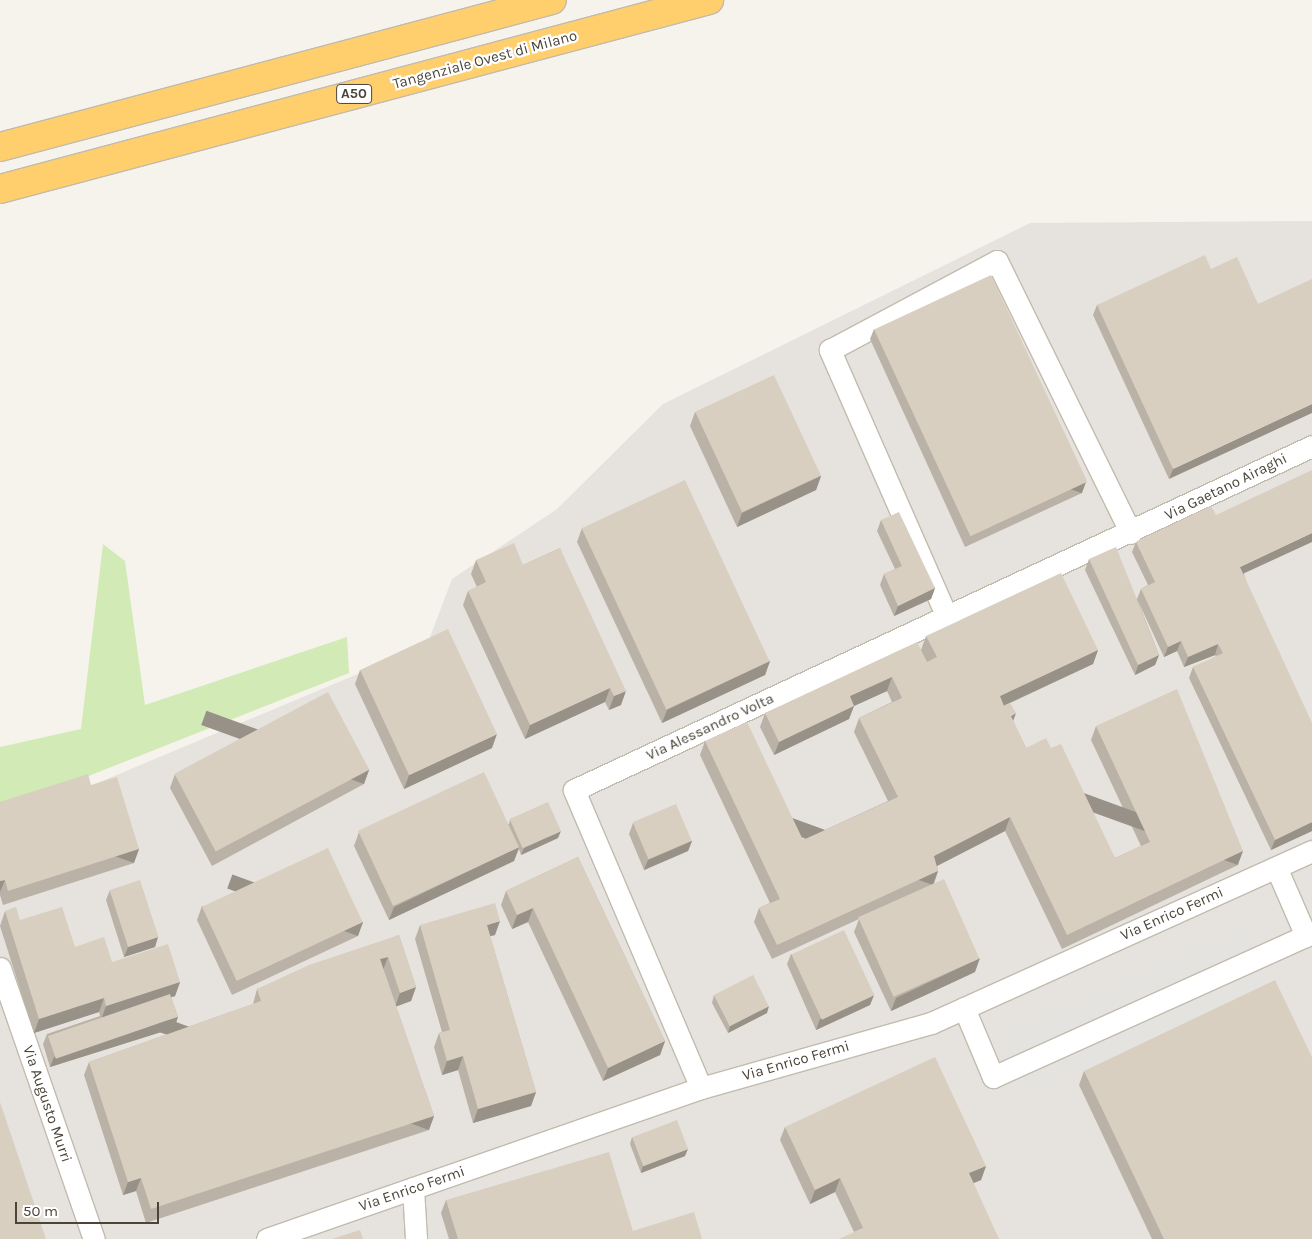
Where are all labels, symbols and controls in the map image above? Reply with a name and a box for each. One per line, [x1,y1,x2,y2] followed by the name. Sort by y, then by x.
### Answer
[391,27,579,93] street label: Tangenziale Ovest di Milano
[335,82,373,106] road number: A50
[1162,450,1290,524] street label: Via Gaetano Airaghi
[643,690,777,764] street label: Via Alessandro Volta
[1118,883,1226,945] street label: Via Enrico Fermi
[740,1037,852,1085] street label: Via Enrico Fermi
[19,1043,75,1165] street label: Via Augusto Murri
[357,1162,467,1216] street label: Via Enrico Fermi
[18,1192,161,1224] scale bar
[23,1202,58,1220] text: 50 m

